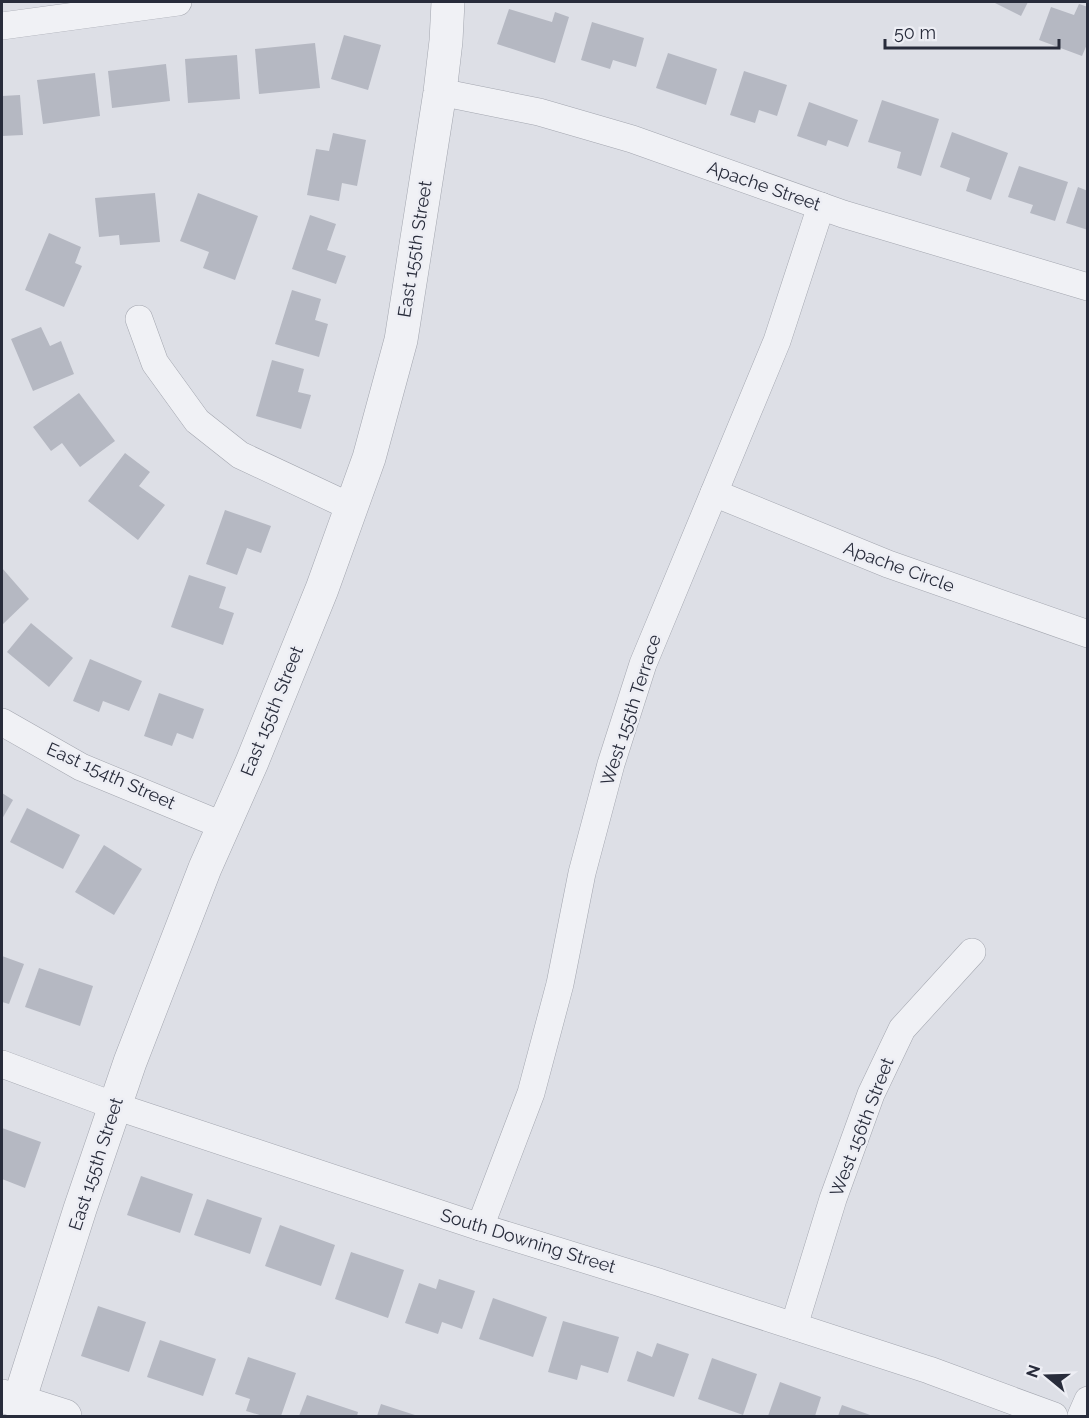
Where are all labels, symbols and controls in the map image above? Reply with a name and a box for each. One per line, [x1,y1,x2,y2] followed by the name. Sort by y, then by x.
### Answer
[885,12,1059,50] scale bar
[894,22,936,43] text: 50 m
[705,156,824,215] street label: Apache Street
[393,179,436,319] street label: East 155th Street
[841,537,958,596] street label: Apache Circle
[596,631,665,788] street label: West 155th Terrace
[236,643,307,779] street label: East 155th Street
[44,738,179,813] street label: East 154th Street
[825,1054,898,1199] street label: West 156th Street
[64,1095,127,1233] street label: East 155th Street
[438,1204,618,1277] street label: South Downing Street
[1017,1346,1077,1406] north arrow
[1022,1362,1044,1380] text: N

